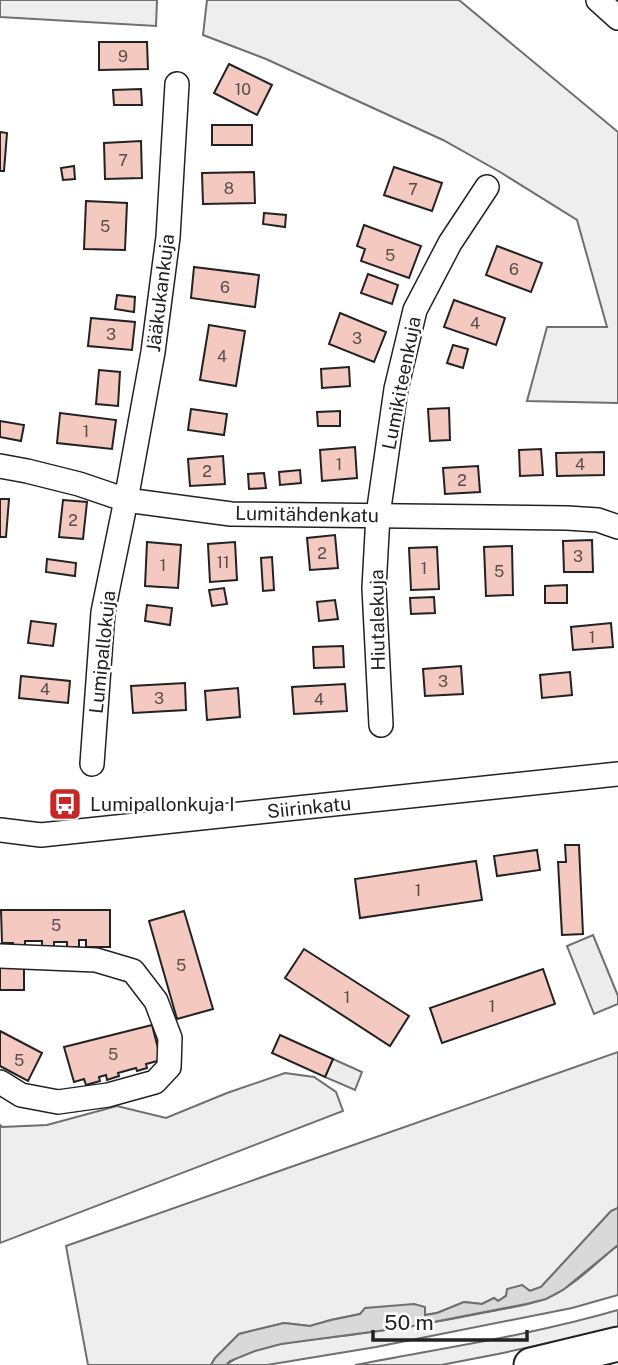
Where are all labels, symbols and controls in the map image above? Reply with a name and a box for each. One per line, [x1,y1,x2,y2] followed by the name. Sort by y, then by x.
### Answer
[118,47,128,66] house number: 9
[235,80,251,99] house number: 10
[118,151,128,170] house number: 7
[224,179,234,198] house number: 8
[408,180,418,199] house number: 7
[100,217,110,236] house number: 5
[142,233,178,353] street label: Jääkukankuja
[385,246,395,265] house number: 5
[509,260,519,279] house number: 6
[220,278,230,297] house number: 6
[377,314,425,452] street label: Lumikiteenkuja
[470,314,480,333] house number: 4
[106,325,116,344] house number: 3
[352,329,362,348] house number: 3
[217,347,227,366] house number: 4
[83,422,89,441] house number: 1
[336,455,342,474] house number: 1
[575,455,585,474] house number: 4
[202,462,212,481] house number: 2
[457,471,467,490] house number: 2
[235,502,379,526] street label: Lumitähdenkatu
[68,511,78,530] house number: 2
[317,544,327,563] house number: 2
[573,547,583,566] house number: 3
[216,553,230,572] house number: 11
[160,556,166,575] house number: 1
[421,559,427,578] house number: 1
[494,562,504,581] house number: 5
[365,569,389,671] street label: Hiutalekuja
[85,589,119,715] street label: Lumipallokuja
[589,628,595,647] house number: 1
[438,672,448,691] house number: 3
[40,680,50,699] house number: 4
[154,689,164,708] house number: 3
[314,690,324,709] house number: 4
[46,785,84,823] bus stop icon: Lumipallonkuja I
[266,792,352,822] street label: Siirinkatu
[90,793,235,815] place label: Lumipallonkuja I
[415,881,421,900] house number: 1
[51,916,61,935] house number: 5
[176,956,186,975] house number: 5
[344,988,350,1007] house number: 1
[489,997,495,1016] house number: 1
[108,1045,118,1064] house number: 5
[14,1051,24,1070] house number: 5
[373,1298,527,1342] scale bar
[384,1310,434,1335] text: 50 m

